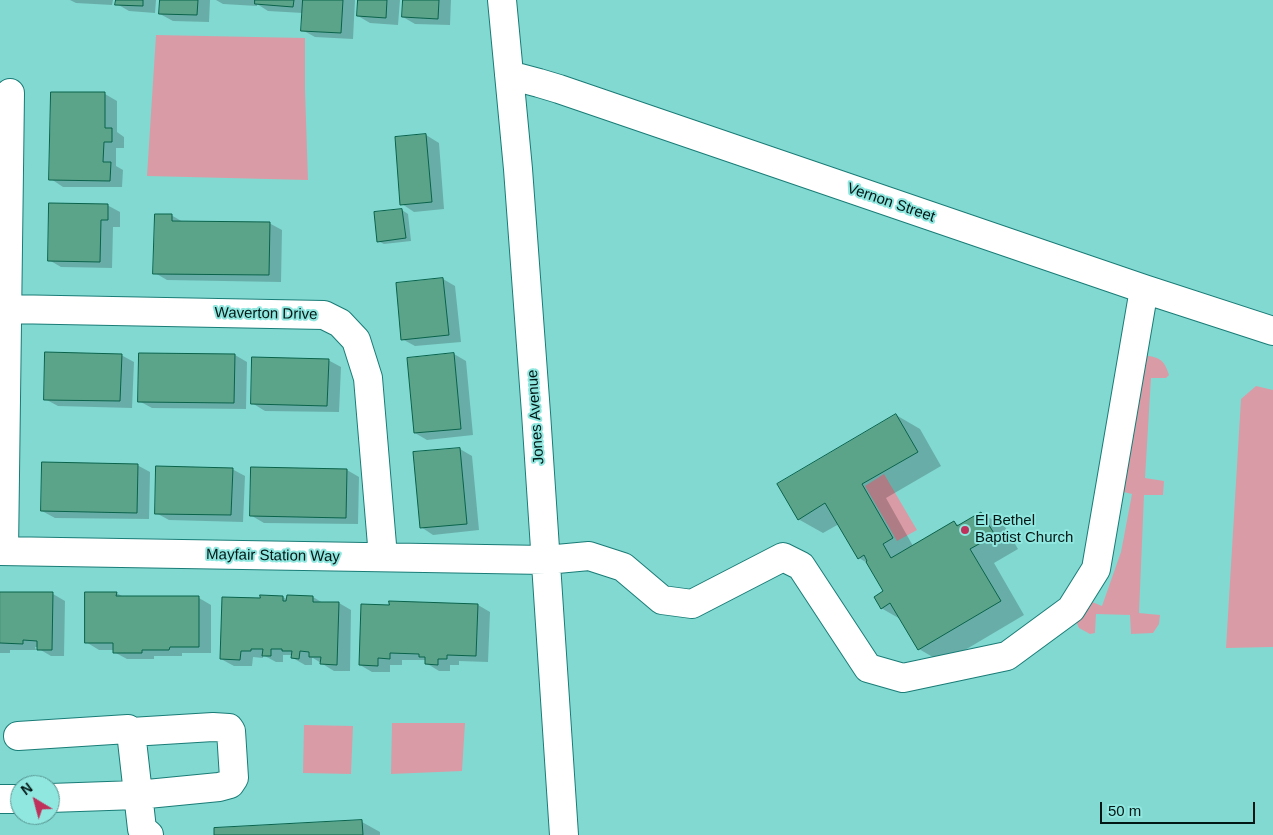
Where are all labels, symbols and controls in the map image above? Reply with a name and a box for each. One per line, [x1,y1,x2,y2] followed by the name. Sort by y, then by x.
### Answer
[845,180,937,226] street label: Vernon Street
[214,304,318,324] street label: Waverton Drive
[524,369,548,465] street label: Jones Avenue
[975,512,1073,547] place label: El Bethel Baptist Church
[959,524,971,536] marker: El Bethel Baptist Church
[206,546,340,566] street label: Mayfair Station Way
[10,775,60,825] north arrow
[18,779,35,798] text: N
[1103,792,1258,824] scale bar
[1108,802,1141,819] text: 50 m

